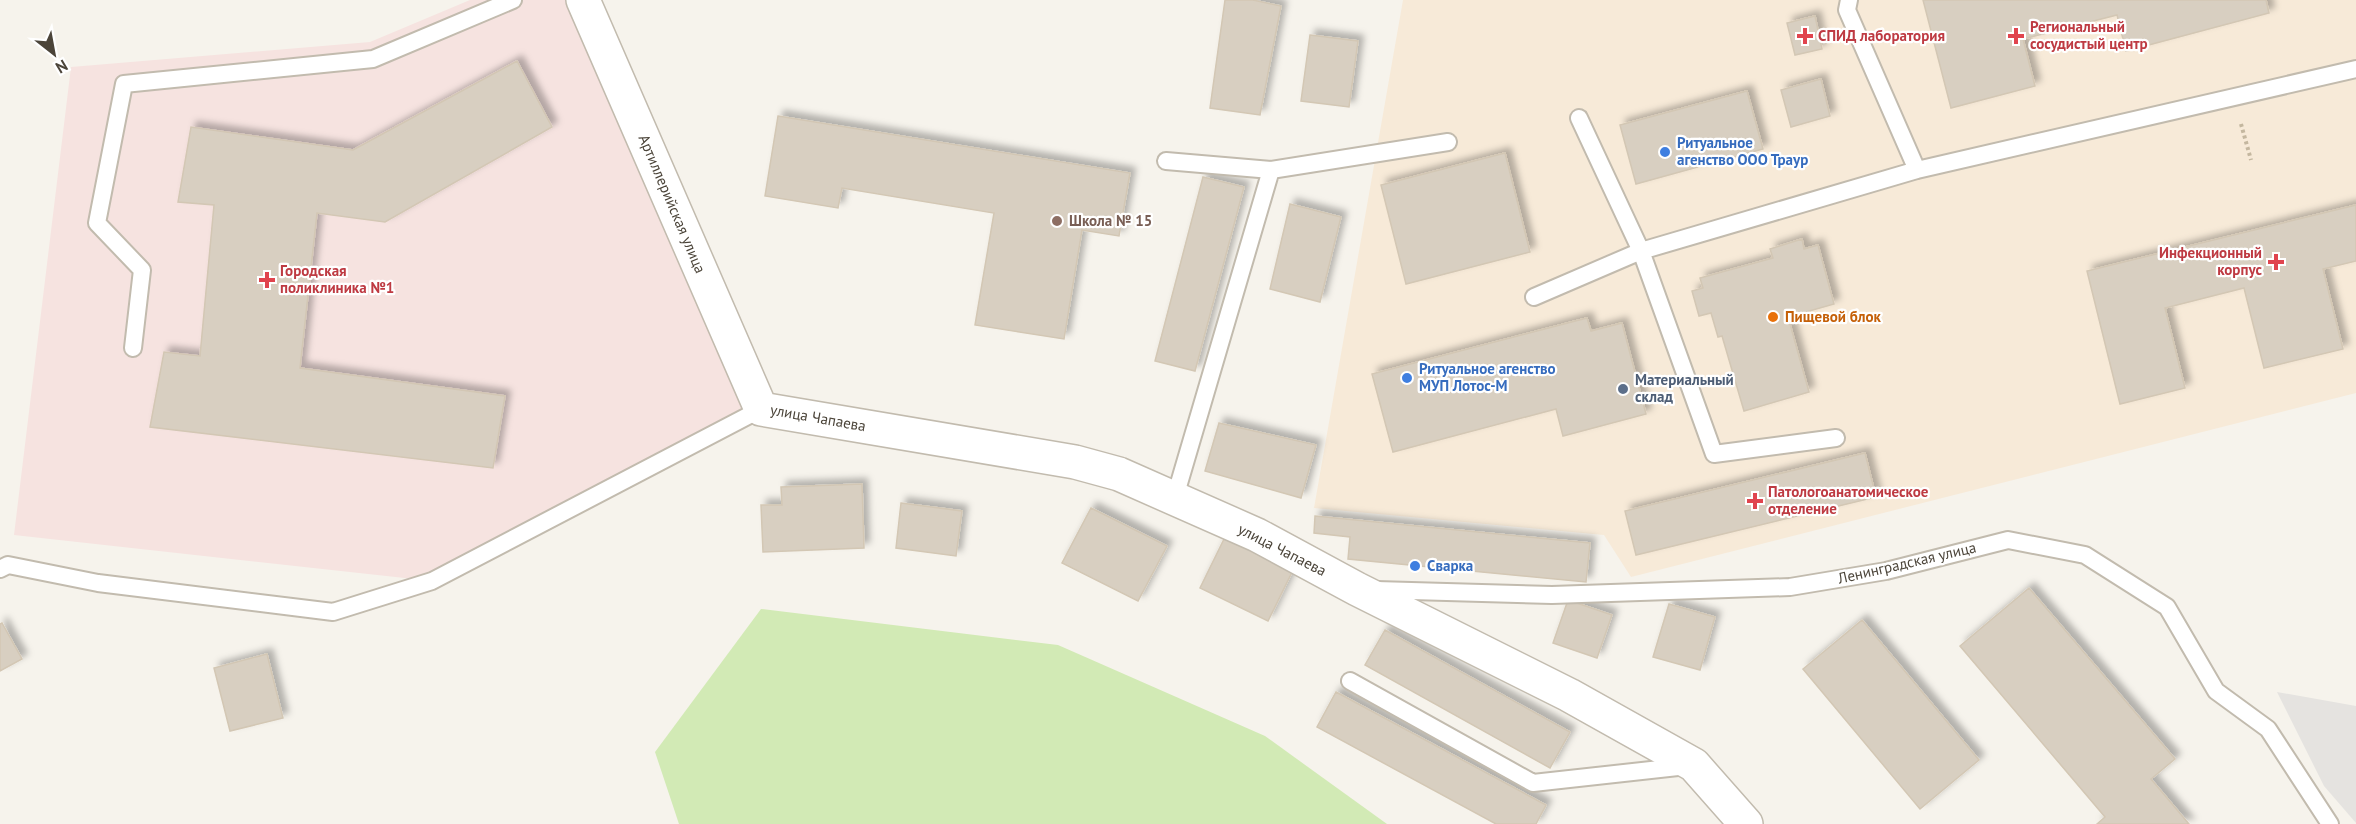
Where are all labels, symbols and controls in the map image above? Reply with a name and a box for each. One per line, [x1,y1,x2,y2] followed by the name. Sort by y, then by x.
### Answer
[2030,17,2148,53] place label: Региональный сосудистый центр
[24,24,84,84] north arrow
[1818,26,1945,45] place label: СПИД лаборатория
[1796,27,1814,45] marker: СПИД лаборатория
[2007,27,2025,45] marker: Региональный сосудистый центр
[52,56,71,78] text: N
[635,132,710,276] street label: Артиллерийская улица
[1677,133,1808,169] place label: Ритуальное агенство ООО Траур
[1658,145,1672,159] marker: Ритуальное агенство ООО Траур
[1069,211,1152,230] place label: Школа № 15
[1050,214,1064,228] marker: Школа № 15
[2159,243,2262,279] place label: Инфекционный корпус
[2267,253,2285,271] marker: Инфекционный корпус
[280,261,394,297] place label: Городская поликлиника №1
[258,271,276,289] marker: Городская поликлиника №1
[1785,307,1882,326] place label: Пищевой блок
[1766,310,1780,324] marker: Пищевой блок
[1419,359,1556,395] place label: Ритуальное агенство МУП Лотос-М
[1635,370,1734,406] place label: Материальный склад
[1400,371,1414,385] marker: Ритуальное агенство МУП Лотос-М
[1616,382,1630,396] marker: Материальный склад
[769,400,867,435] street label: улица Чапаева
[1768,482,1929,518] place label: Патологоанатомическое отделение
[1746,492,1764,510] marker: Патологоанатомическое отделение
[1235,519,1330,580] street label: улица Чапаева
[1835,537,1978,588] street label: Ленинградская улица
[1427,556,1473,575] place label: Сварка
[1408,559,1422,573] marker: Сварка

